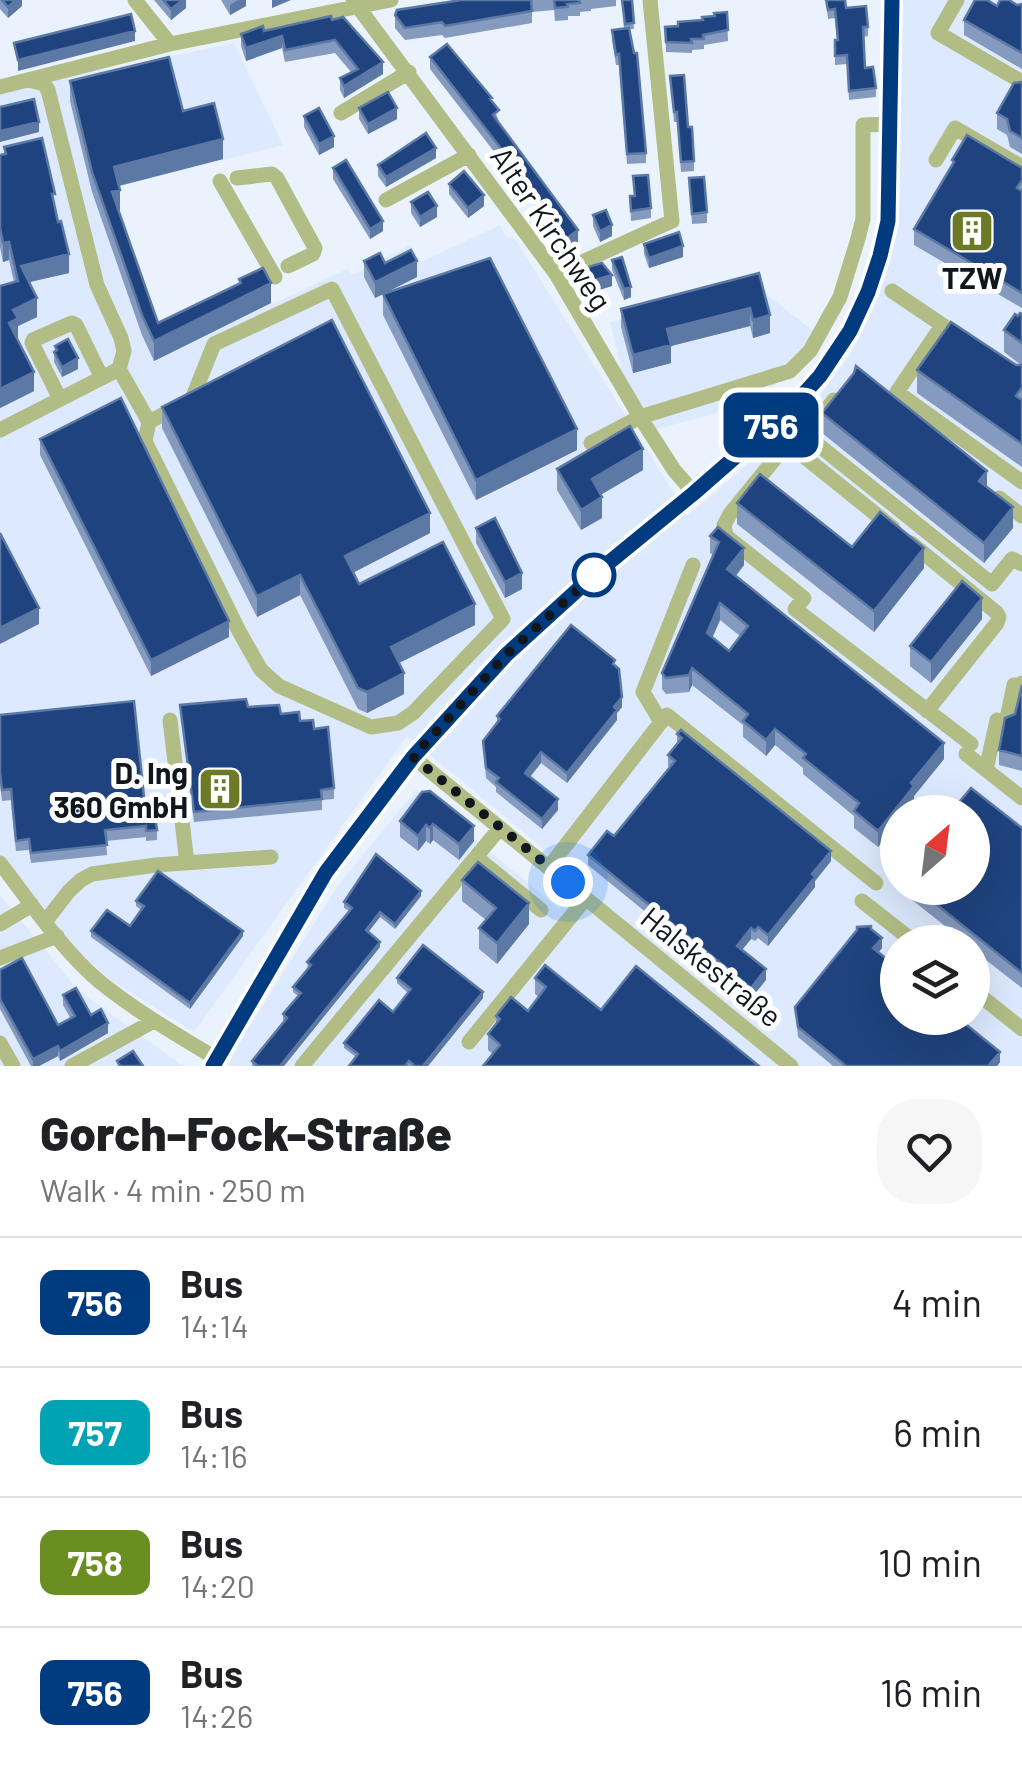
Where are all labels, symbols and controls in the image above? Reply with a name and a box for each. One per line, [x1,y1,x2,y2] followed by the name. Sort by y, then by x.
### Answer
[484,139,620,317] street label: Alter Kirchweg
[949,208,995,254] building icon: TZW
[942,259,1002,295] place label: TZW
[714,392,828,458] line badge: 756
[743,404,799,446] text: 756
[573,554,615,596] unlabelled marker
[53,754,188,824] place label: D. Ing 360 GmbH
[197,766,243,812] building icon: D. Ing 360 GmbH
[880,795,990,905] north arrow
[880,795,990,1035] map controls
[543,857,593,907] your location
[634,898,790,1034] street label: Halskestraße
[880,925,990,1035] button: layers
[877,1099,982,1204] button: heart
[40,1103,452,1161] text: Gorch-Fock-Straße
[40,1170,306,1208] text: Walk · 4 min · 250 m
[180,1260,243,1306] text: Bus
[892,1279,982,1325] text: 4 min
[67,1281,123,1323] text: 756
[180,1306,249,1344] text: 14:14
[180,1390,243,1436] text: Bus
[893,1409,982,1455] text: 6 min
[68,1411,122,1453] text: 757
[180,1436,247,1474] text: 14:16
[180,1520,243,1566] text: Bus
[878,1539,982,1585] text: 10 min
[67,1541,123,1583] text: 758
[180,1566,255,1604] text: 14:20
[180,1650,243,1696] text: Bus
[880,1669,982,1715] text: 16 min
[67,1671,123,1713] text: 756
[180,1696,253,1734] text: 14:26

